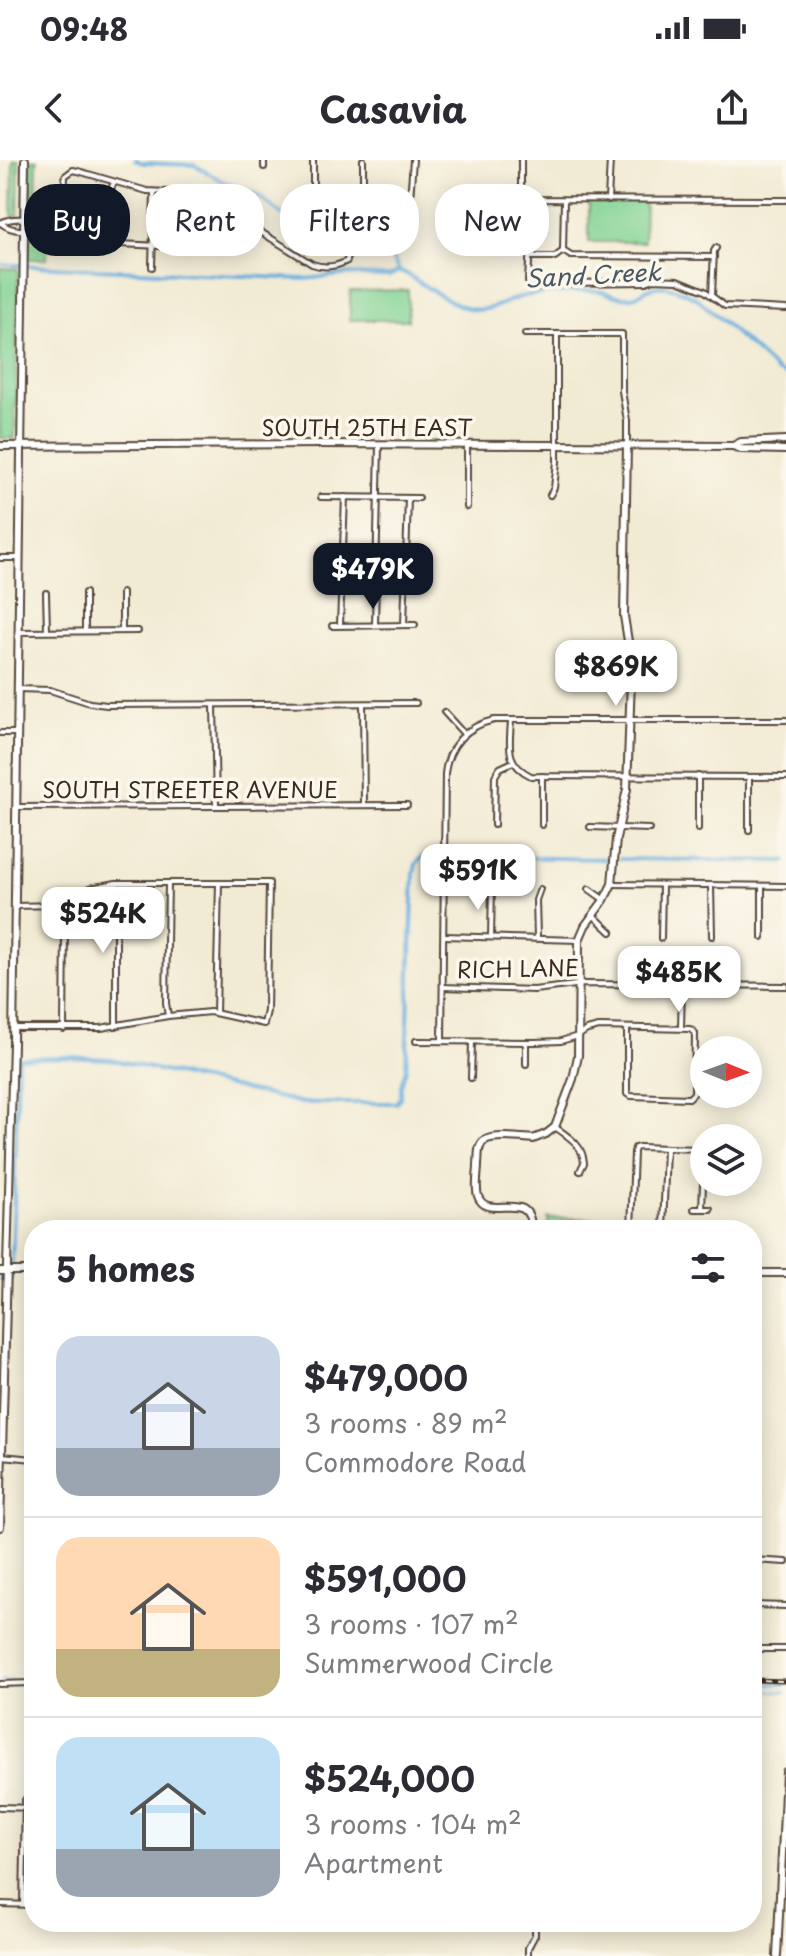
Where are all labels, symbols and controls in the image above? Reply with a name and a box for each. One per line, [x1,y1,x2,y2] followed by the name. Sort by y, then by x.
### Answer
[40,6,128,51] text: 09:48
[319,81,467,135] text: Casavia
[32,86,76,130] icon: back
[710,86,754,130] icon: share
[24,184,130,256] chip: Buy
[146,184,264,256] chip: Rent
[280,184,419,256] chip: Filters
[435,184,549,256] chip: New
[524,252,663,296] water label: Sand Creek
[261,410,473,443] street label: SOUTH 25TH EAST
[317,543,429,611] pin: $479K
[331,549,415,588] text: $479K
[560,640,672,708] pin: $869K
[573,646,659,685] text: $869K
[42,772,338,805] street label: SOUTH STREETER AVENUE
[422,844,534,912] pin: $591K
[439,850,518,889] text: $591K
[47,887,159,955] pin: $524K
[60,893,146,932] text: $524K
[623,946,735,1014] pin: $485K
[457,950,579,985] street label: RICH LANE
[636,952,722,991] text: $485K
[690,1036,762,1108] north arrow
[690,1036,762,1196] map controls
[690,1124,762,1196] button: layers
[56,1242,195,1294] text: 5 homes
[686,1246,730,1290] icon: filters
[304,1351,468,1403] text: $479,000
[120,1368,216,1464] icon: home
[304,1403,508,1442] text: 3 rooms · 89 m²
[304,1442,527,1481] text: Commodore Road
[304,1552,466,1604] text: $591,000
[120,1569,216,1665] icon: home
[304,1604,519,1643] text: 3 rooms · 107 m²
[304,1643,554,1682] text: Summerwood Circle
[304,1752,475,1804] text: $524,000
[120,1769,216,1865] icon: home
[304,1804,522,1843] text: 3 rooms · 104 m²
[304,1843,443,1882] text: Apartment

